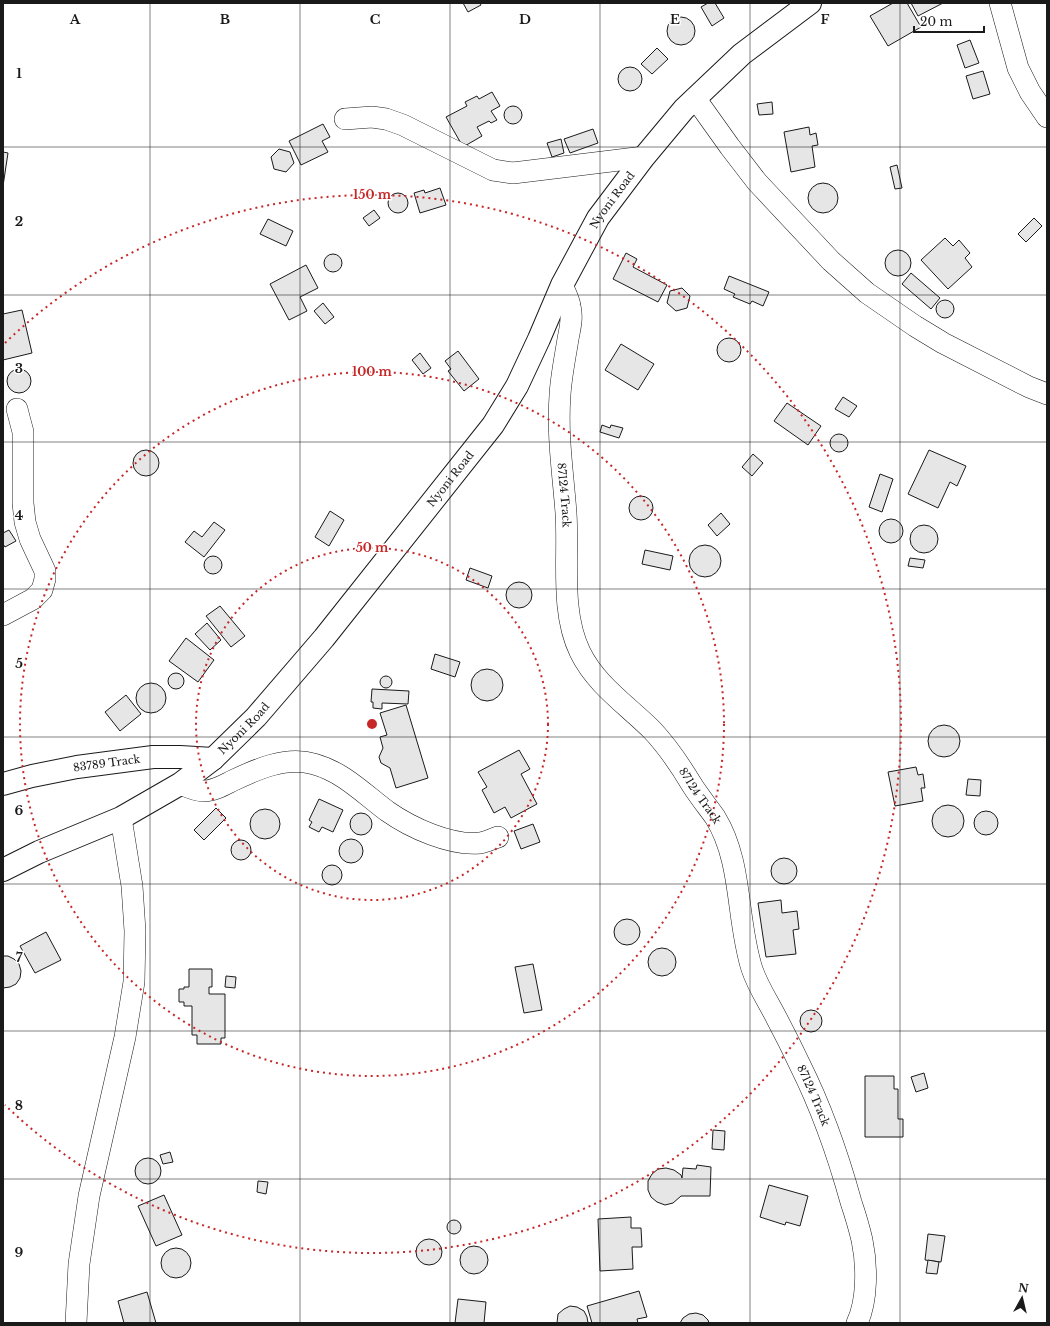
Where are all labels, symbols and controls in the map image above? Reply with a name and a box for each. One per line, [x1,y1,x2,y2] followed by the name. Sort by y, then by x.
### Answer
[914,8,984,34] scale bar
[69,11,81,28] text: A
[220,11,230,28] text: B
[370,11,381,28] text: C
[519,11,531,28] text: D
[670,11,680,28] text: E
[821,11,830,28] text: F
[920,14,952,29] text: 20 m
[16,65,22,82] text: 1
[587,168,638,231] street label: Nyoni Road
[353,187,392,202] text: 150 m
[15,213,23,230] text: 2
[15,360,23,377] text: 3
[352,364,393,379] text: 100 m
[424,448,477,510] street label: Nyoni Road
[554,462,574,528] street label: 87124 Track
[15,507,24,524] text: 4
[356,540,389,555] text: 50 m
[15,655,23,672] text: 5
[215,699,273,757] street label: Nyoni Road
[365,717,379,731] centre of rings
[72,752,141,775] street label: 83789 Track
[676,765,725,826] street label: 87124 Track
[15,802,24,819] text: 6
[16,949,23,966] text: 7
[794,1063,833,1128] street label: 87124 Track
[15,1097,23,1114] text: 8
[15,1244,24,1261] text: 9
[1002,1278,1042,1318] north arrow
[1017,1280,1030,1296] text: N

